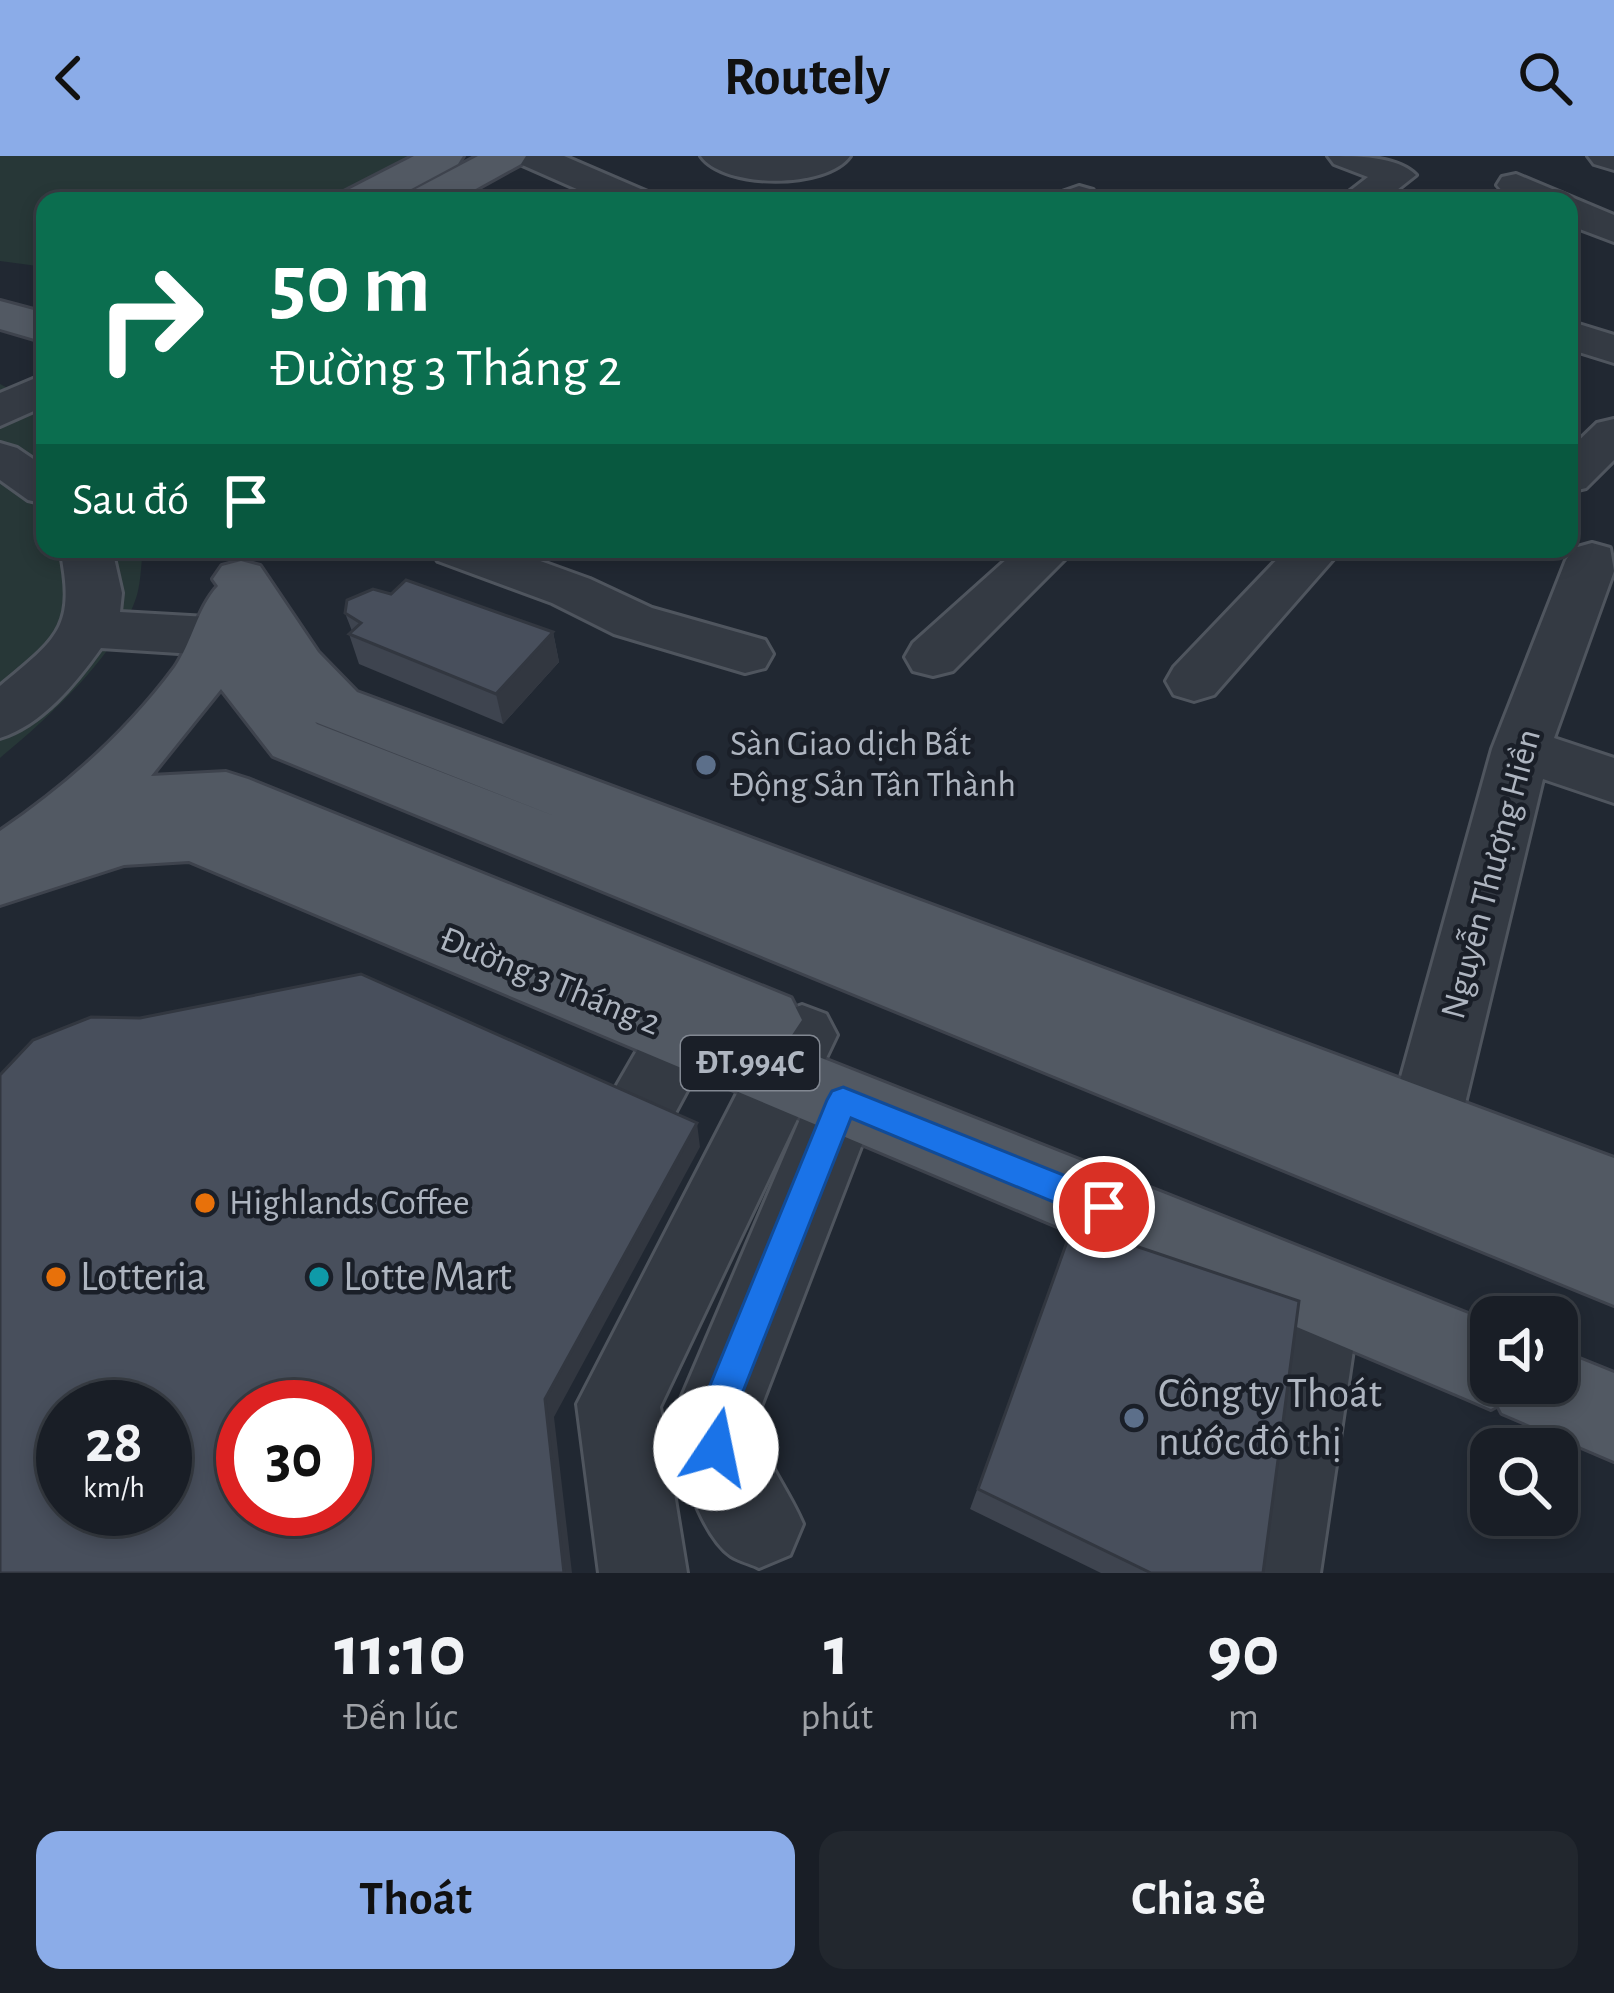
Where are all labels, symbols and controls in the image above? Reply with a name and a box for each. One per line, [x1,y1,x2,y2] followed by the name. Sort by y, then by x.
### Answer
[36,45,102,111] icon: back
[1512,45,1578,111] icon: search
[724,51,890,105] text: Routely
[72,240,228,396] icon: right
[270,244,431,328] text: 50 m
[270,342,622,396] text: Đường 3 Tháng 2
[213,468,279,534] icon: arrive
[72,478,189,523] text: Sau đó
[1434,725,1547,1023] street label: Nguyễn Thượng Hiền
[730,726,1016,803] place label: Sàn Giao dịch Bất Động Sản Tân Thành
[693,752,719,778] marker: Sàn Giao dịch Bất Động Sản Tân Thành
[435,920,665,1042] street label: Đường 3 Tháng 2
[681,1036,819,1090] road number: ĐT.994C
[1053,1156,1155,1258] pin
[1071,1174,1137,1240] icon: arrive
[229,1185,470,1221] place label: Highlands Coffee
[192,1190,218,1216] marker: Highlands Coffee
[80,1256,206,1298] place label: Lotteria
[343,1256,512,1298] place label: Lotte Mart
[43,1264,69,1290] marker: Lotteria
[306,1264,332,1290] marker: Lotte Mart
[1470,1296,1578,1536] map controls
[1470,1296,1578,1404] button: sound
[1158,1373,1382,1463] place label: Công ty Thoát nước đô thị
[216,1380,372,1536] speed limit sign: 30
[653,1385,779,1511] position arrow
[1121,1405,1147,1431] marker: Công ty Thoát nước đô thị
[85,1413,143,1473] text: 28
[1470,1428,1578,1536] button: search
[83,1473,145,1503] text: km/h
[334,1616,466,1688] text: 11:10
[824,1616,850,1688] text: 1
[1207,1616,1280,1688] text: 90
[343,1698,458,1737] text: Đến lúc
[800,1698,873,1737] text: phút
[1228,1698,1259,1737] text: m
[36,1831,795,1969] button: Thoát
[819,1831,1578,1969] button: Chia sẻ

